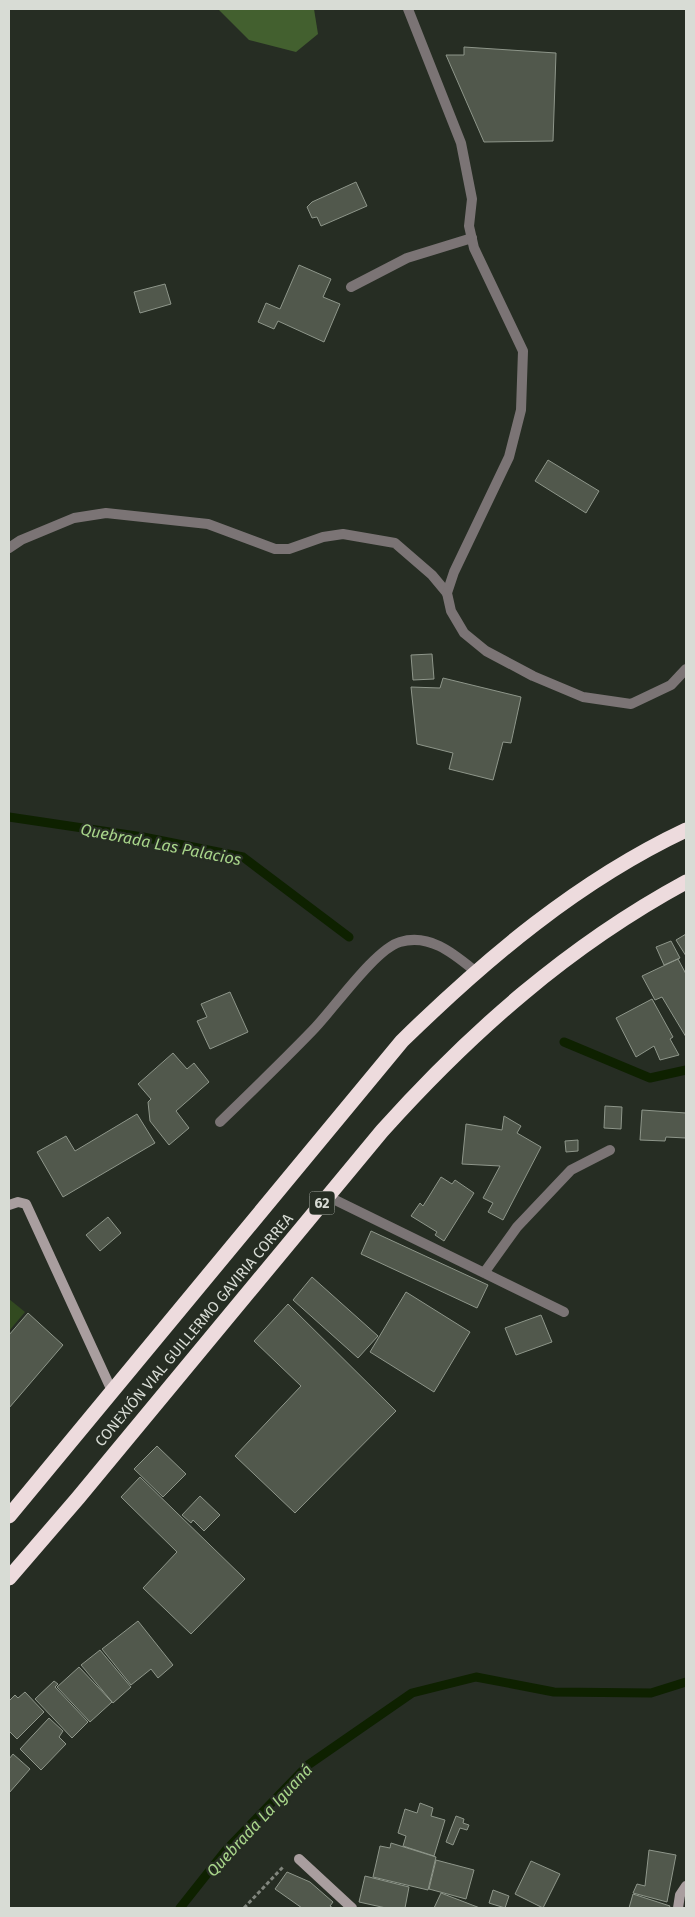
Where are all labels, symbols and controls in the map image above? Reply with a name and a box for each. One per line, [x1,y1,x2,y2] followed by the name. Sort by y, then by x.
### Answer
[79,820,243,869] water label: Quebrada Las Palacios
[310,1192,334,1214] road number: 62
[91,1210,297,1450] street label: CONEXIÓN VIAL GUILLERMO GAVIRIA CORREA
[202,1760,316,1880] water label: Quebrada La Iguaná

